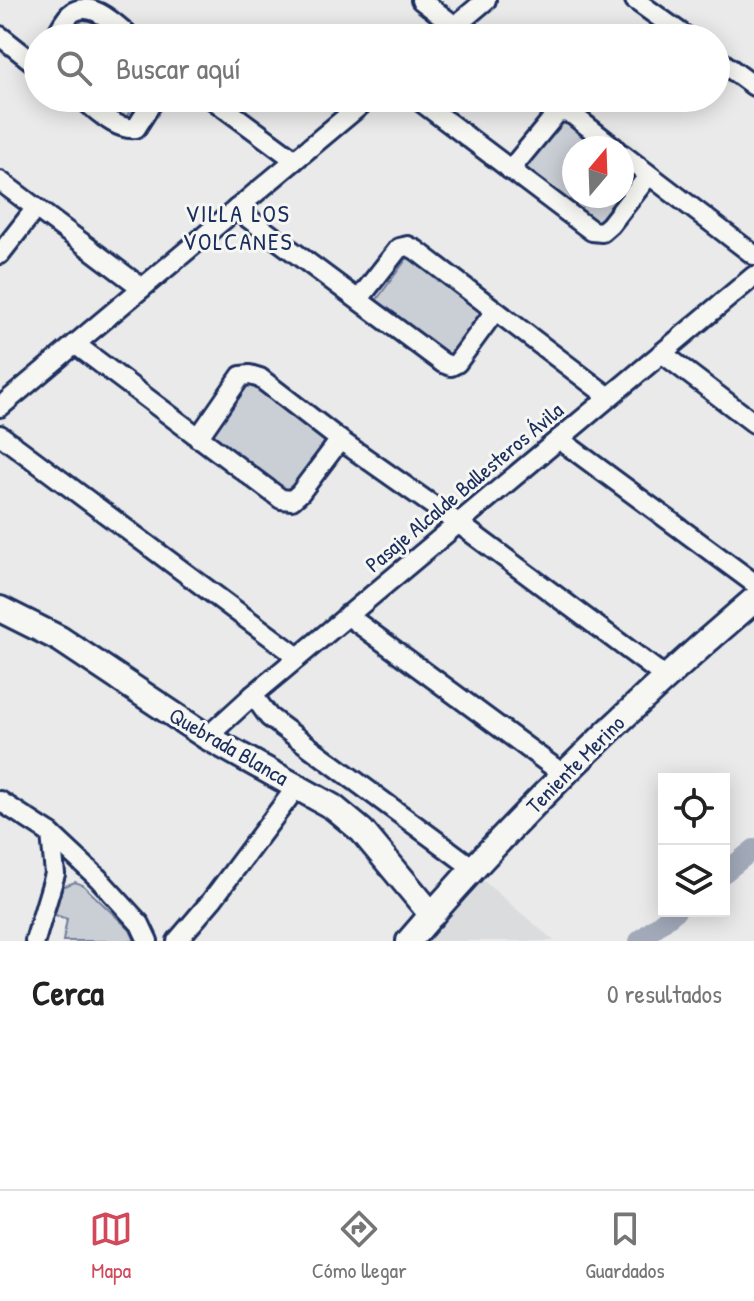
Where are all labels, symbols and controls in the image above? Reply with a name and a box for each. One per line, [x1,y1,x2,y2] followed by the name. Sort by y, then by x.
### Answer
[24,24,730,112] search box
[52,46,96,90] icon: search
[116,48,241,88] text: Buscar aquí
[562,136,634,208] north arrow
[182,197,294,257] district label: VILLA LOS VOLCANES
[359,395,570,579] street label: Pasaje Alcalde Ballesteros Ávila
[164,700,294,792] street label: Quebrada Blanca
[519,708,631,820] street label: Teniente Merino
[658,773,730,917] map controls
[658,773,730,845] button: locate
[658,845,730,917] button: layers
[32,970,104,1016] text: Cerca
[607,976,722,1011] text: 0 resultados
[89,1207,133,1285] tab: Mapa
[312,1207,407,1285] tab: Cómo llegar
[585,1207,665,1285] tab: Guardados

